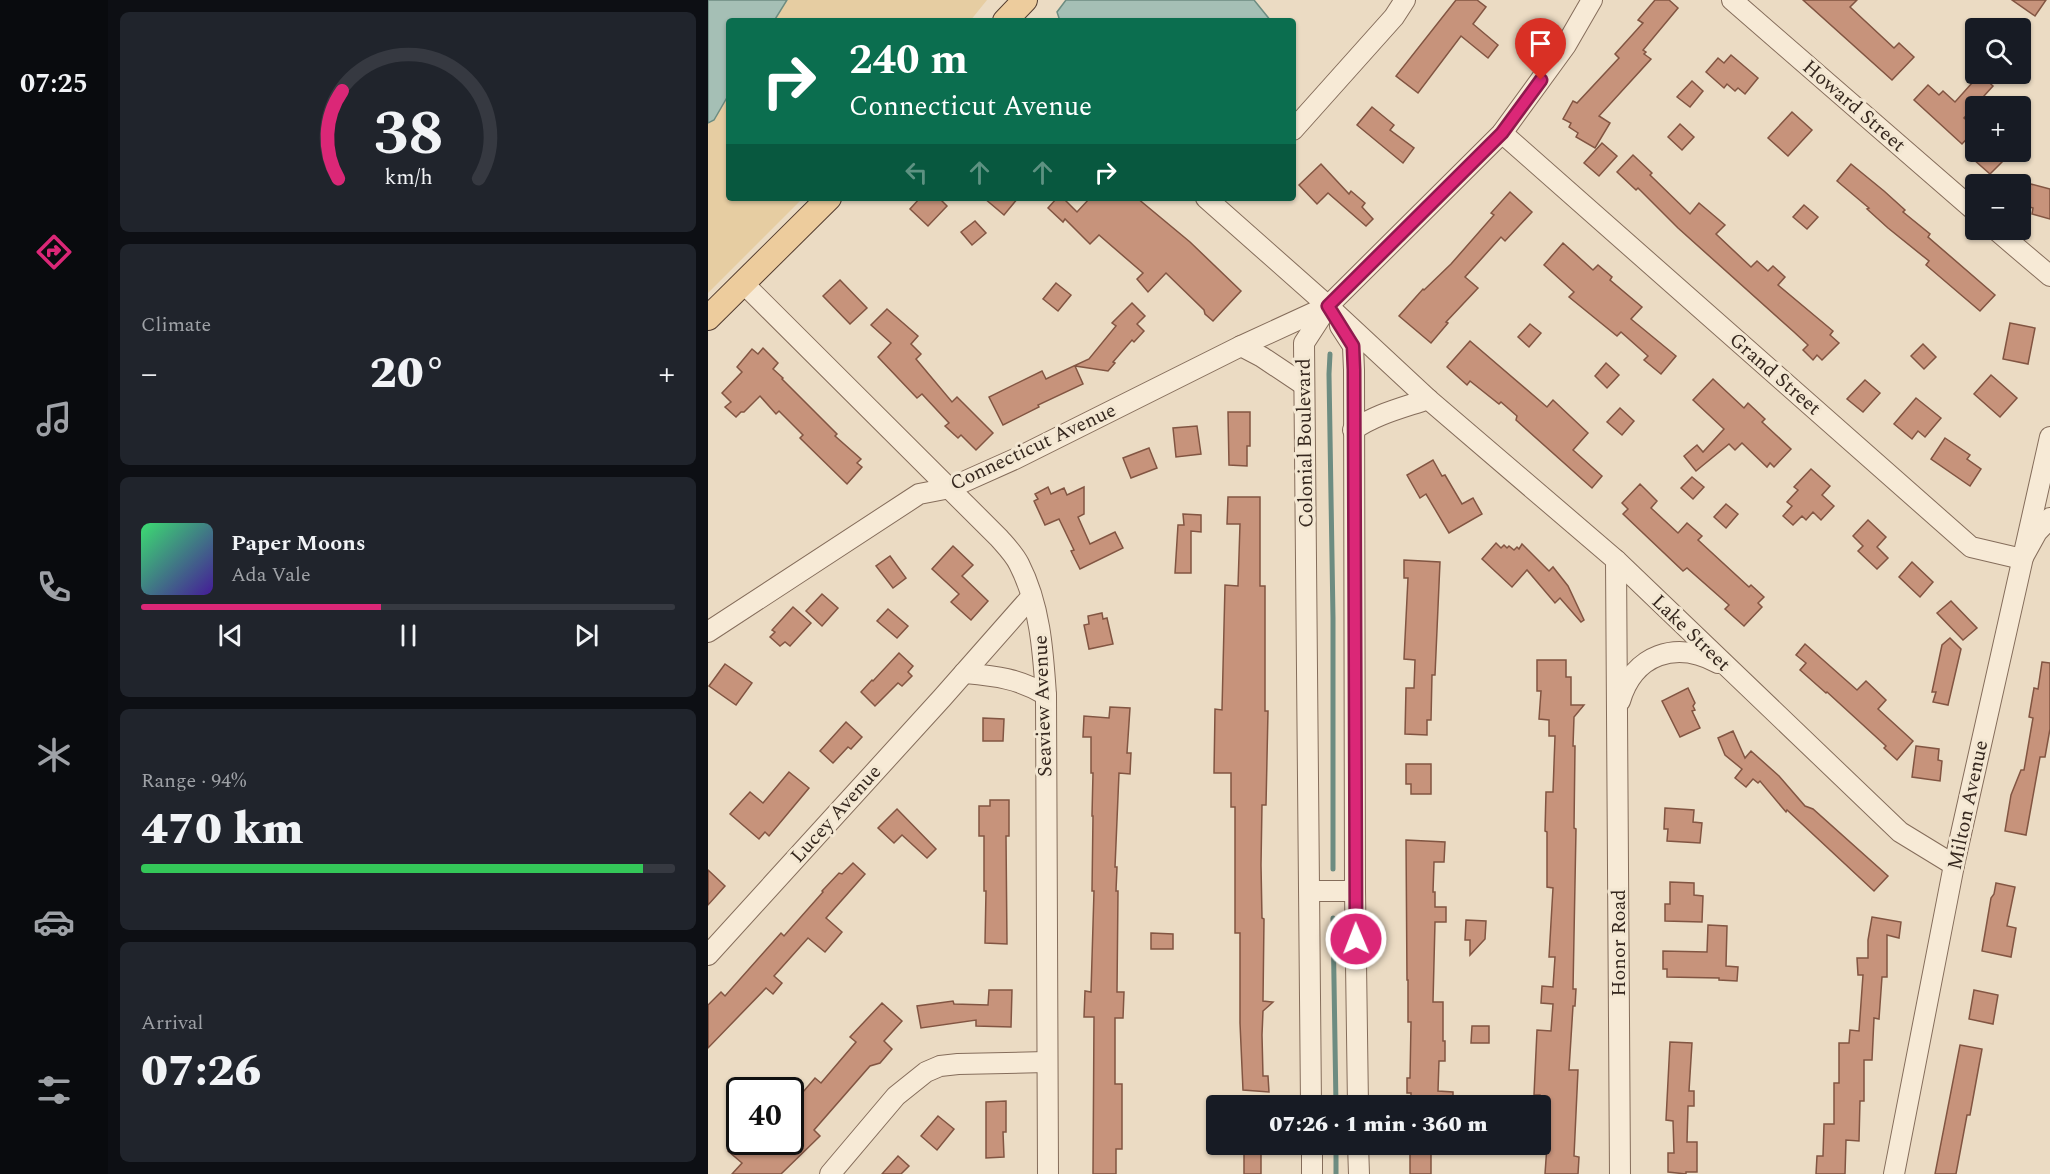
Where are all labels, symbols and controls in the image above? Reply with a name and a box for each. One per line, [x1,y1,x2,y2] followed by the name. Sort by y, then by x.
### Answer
[1515,18,1566,80] pin
[1965,18,2031,240] map controls
[1965,18,2031,84] button: search
[1524,27,1557,60] icon: arrive
[849,29,968,92] text: 240 m
[750,42,828,120] icon: right
[1796,53,1912,159] street label: Howard Street
[20,63,88,105] text: 07:25
[849,86,1092,128] text: Connecticut Avenue
[373,87,443,182] text: 38
[1965,96,2031,162] button: +
[900,156,933,189] icon: left
[963,156,996,189] icon: ahead
[1026,156,1059,189] icon: ahead
[1089,156,1122,189] icon: right
[384,162,432,195] text: km/h
[1965,174,2031,240] button: −
[33,231,75,273] icon: directions
[141,310,211,340] text: Climate
[1722,325,1828,423] street label: Grand Street
[370,339,446,408] text: 20°
[141,349,158,399] text: −
[658,349,675,399] text: +
[1289,358,1321,528] street label: Colonial Boulevard
[945,395,1121,499] street label: Connecticut Avenue
[33,398,75,440] icon: music
[231,527,366,560] text: Paper Moons
[231,560,311,590] text: Ada Vale
[33,566,75,608] icon: phone
[1645,587,1737,679] street label: Lake Street
[214,619,247,652] icon: previous
[392,619,425,652] icon: pause
[570,619,603,652] icon: next
[1026,634,1060,778] street label: Seaview Avenue
[33,734,75,776] icon: climate
[1940,737,1996,873] street label: Milton Avenue
[783,758,889,870] street label: Lucey Avenue
[141,766,246,796] text: Range · 94%
[141,795,303,864] text: 470 km
[1604,889,1634,997] street label: Honor Road
[33,901,75,943] icon: car
[1324,907,1388,971] position arrow
[141,1008,203,1038] text: Arrival
[141,1037,262,1106] text: 07:26
[33,1069,75,1111] icon: filters
[726,1077,804,1155] speed limit sign: 40
[1269,1108,1488,1141] text: 07:26 · 1 min · 360 m

